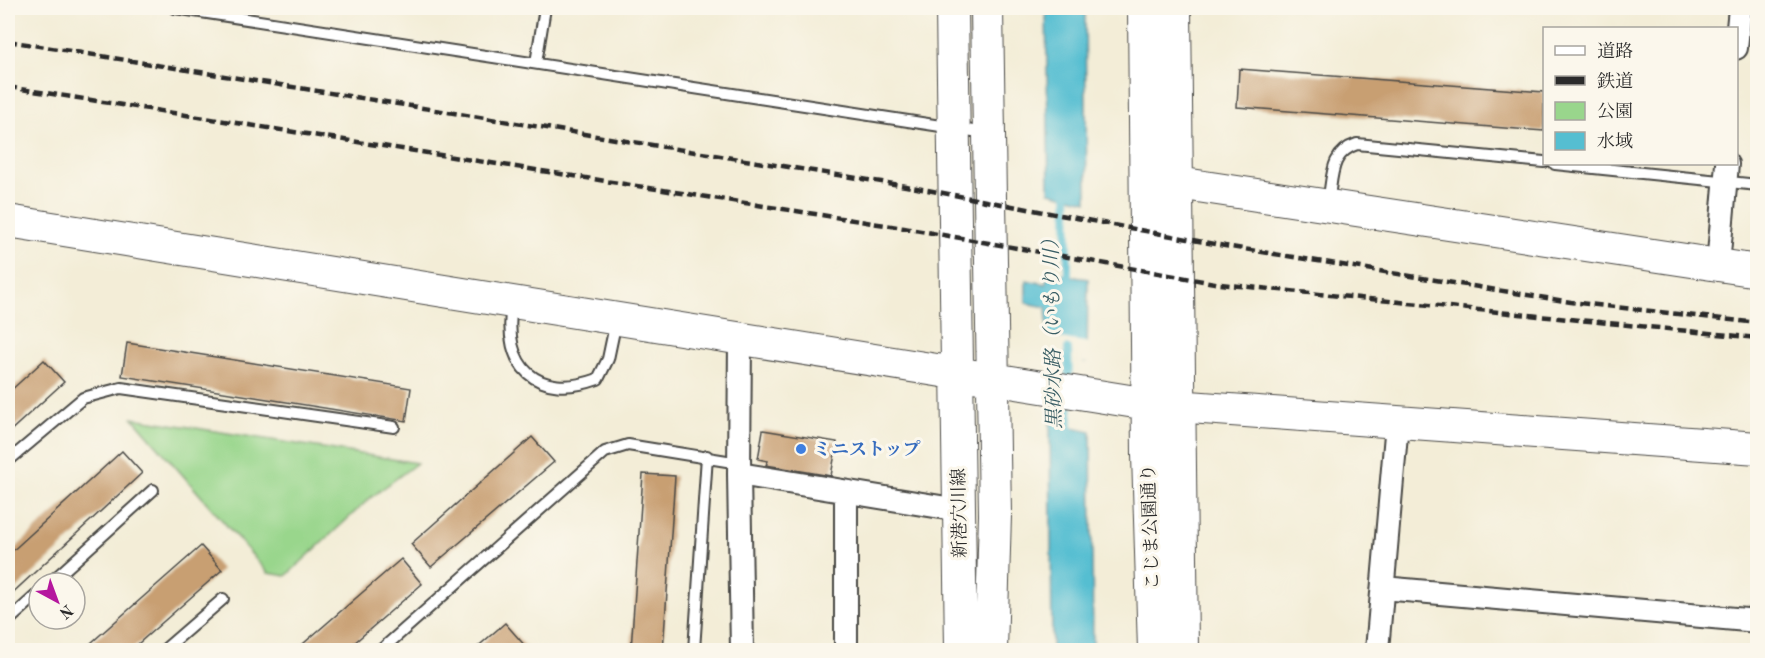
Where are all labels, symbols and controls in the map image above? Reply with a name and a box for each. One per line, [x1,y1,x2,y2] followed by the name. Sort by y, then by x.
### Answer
[1543,27,1738,165] legend
[1597,41,1633,61] text: 道路
[1597,71,1633,91] text: 鉄道
[1597,102,1633,121] text: 公園
[1597,131,1633,151] text: 水域
[1040,229,1066,429] water label: 黒砂水路（いもり川）
[813,440,920,459] place label: ミニストップ
[794,442,808,456] marker: ミニストップ
[1139,464,1162,590] street label: こじま公園通り
[948,468,970,558] street label: 新港穴川線
[27,571,87,631] north arrow
[55,601,75,621] text: N

